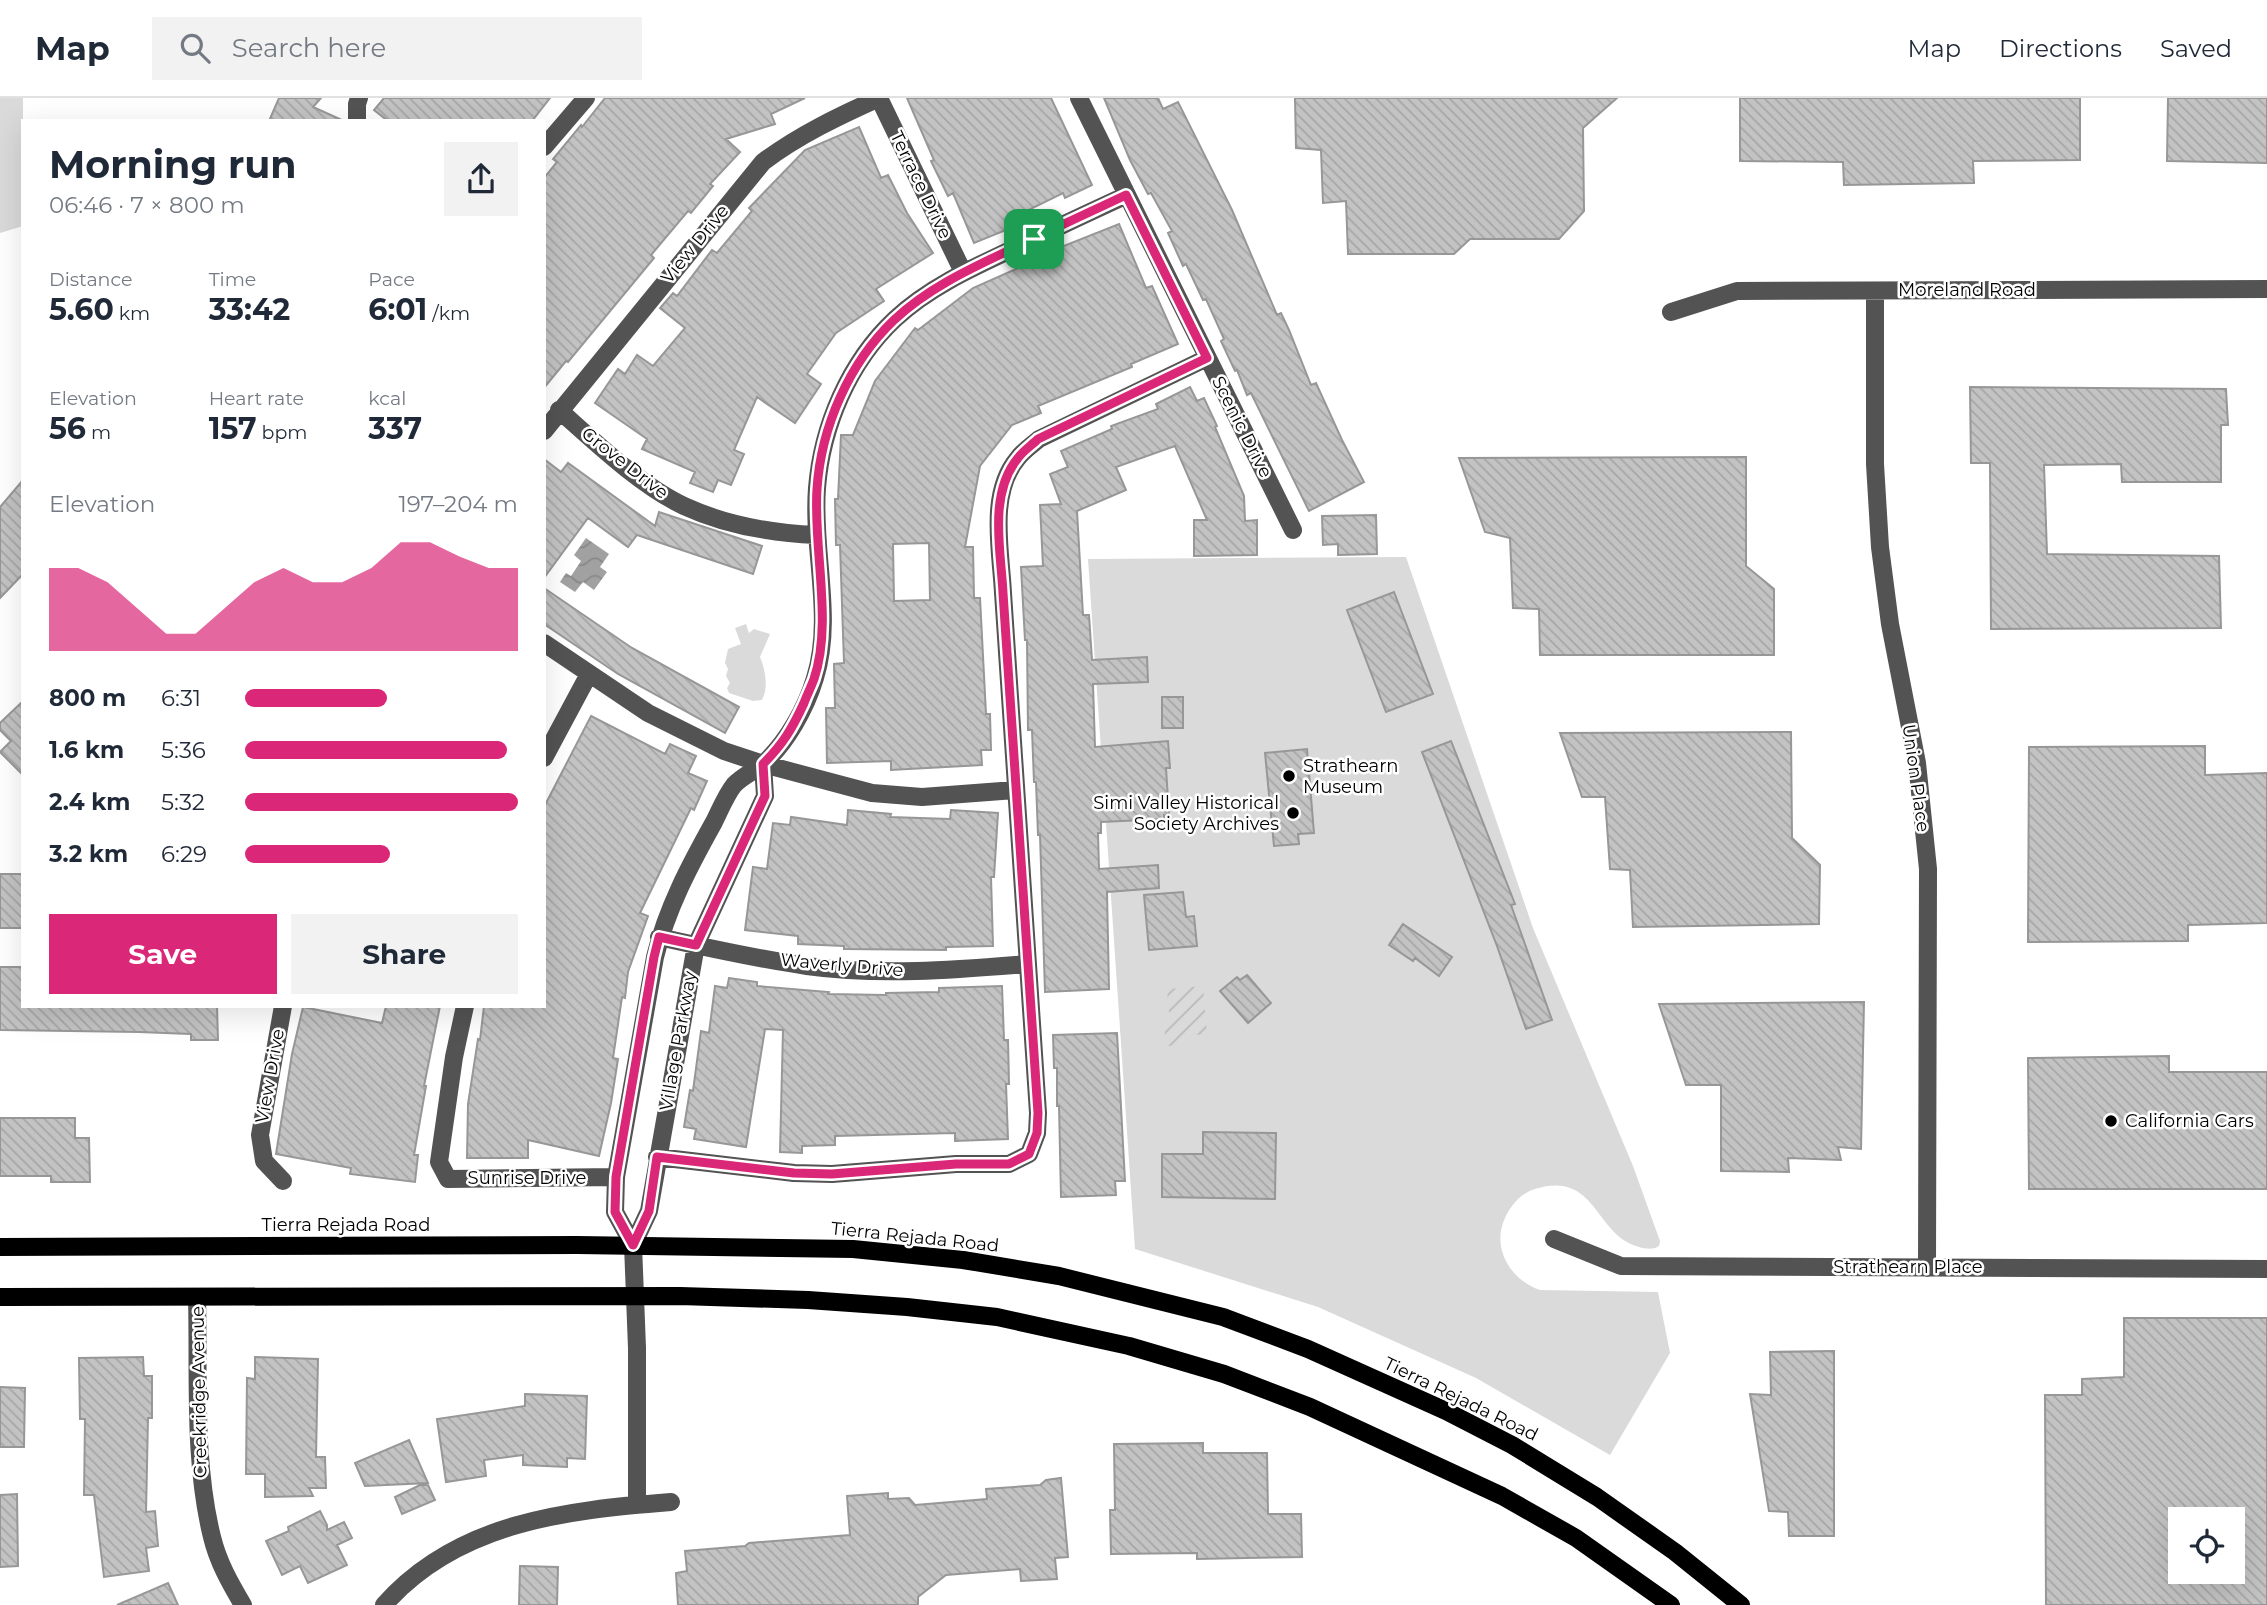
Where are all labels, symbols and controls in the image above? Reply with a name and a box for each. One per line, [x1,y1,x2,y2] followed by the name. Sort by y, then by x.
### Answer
[152,17,642,80] search box
[35,28,110,68] text: Map
[176,29,214,67] icon: search
[232,32,386,64] text: Search here
[1908,34,1961,63] text: Map
[1999,34,2122,63] text: Directions
[2160,34,2232,63] text: Saved
[885,128,957,243] street label: Terrace Drive
[49,141,297,188] text: Morning run
[444,142,518,216] button: share
[49,191,245,219] text: 06:46 · 7 × 800 m
[656,200,734,288] street label: View Drive
[1004,209,1064,269] pin
[1015,220,1053,258] icon: arrive
[49,268,132,291] text: Distance
[209,268,256,291] text: Time
[368,268,415,291] text: Pace
[1898,279,2036,301] street label: Moreland Road
[49,291,114,328] text: 5.60
[209,291,290,328] text: 33:42
[368,291,427,328] text: 6:01
[114,302,150,325] text: km
[427,302,470,325] text: /km
[1207,373,1277,482] street label: Scenic Drive
[49,387,137,410] text: Elevation
[209,387,304,410] text: Heart rate
[368,387,406,410] text: kcal
[49,410,86,447] text: 56
[209,410,257,447] text: 157
[368,410,422,447] text: 337
[86,421,111,444] text: m
[257,421,307,444] text: bpm
[577,422,673,504] street label: Grove Drive
[49,490,155,518] text: Elevation
[398,490,518,518] text: 197–204 m
[49,684,126,712] text: 800 m
[161,684,201,712] text: 6:31
[1898,723,1934,833] street label: Union Place
[49,736,124,764] text: 1.6 km
[161,736,206,764] text: 5:36
[1303,755,1398,798] place label: Strathearn Museum
[1281,768,1297,784] marker: Strathearn Museum
[49,788,130,816] text: 2.4 km
[161,788,205,816] text: 5:32
[1093,792,1279,835] place label: Simi Valley Historical Society Archives
[1285,805,1301,821] marker: Simi Valley Historical Society Archives
[49,840,128,868] text: 3.2 km
[161,840,207,868] text: 6:29
[49,914,277,994] button: Save
[291,914,518,994] button: Share
[780,949,904,981] street label: Waverly Drive
[655,969,701,1113] street label: Village Parkway
[251,1027,289,1125] street label: View Drive
[2125,1110,2254,1132] place label: California Cars
[2103,1113,2119,1129] marker: California Cars
[468,1167,587,1189] street label: Sunrise Drive
[262,1214,430,1236] street label: Tierra Rejada Road
[830,1217,1000,1257] street label: Tierra Rejada Road
[1833,1256,1983,1278] street label: Strathearn Place
[186,1306,212,1478] street label: Creekridge Avenue
[1380,1352,1542,1446] street label: Tierra Rejada Road
[2168,1507,2245,1584] map controls
[2168,1507,2245,1584] button: locate

